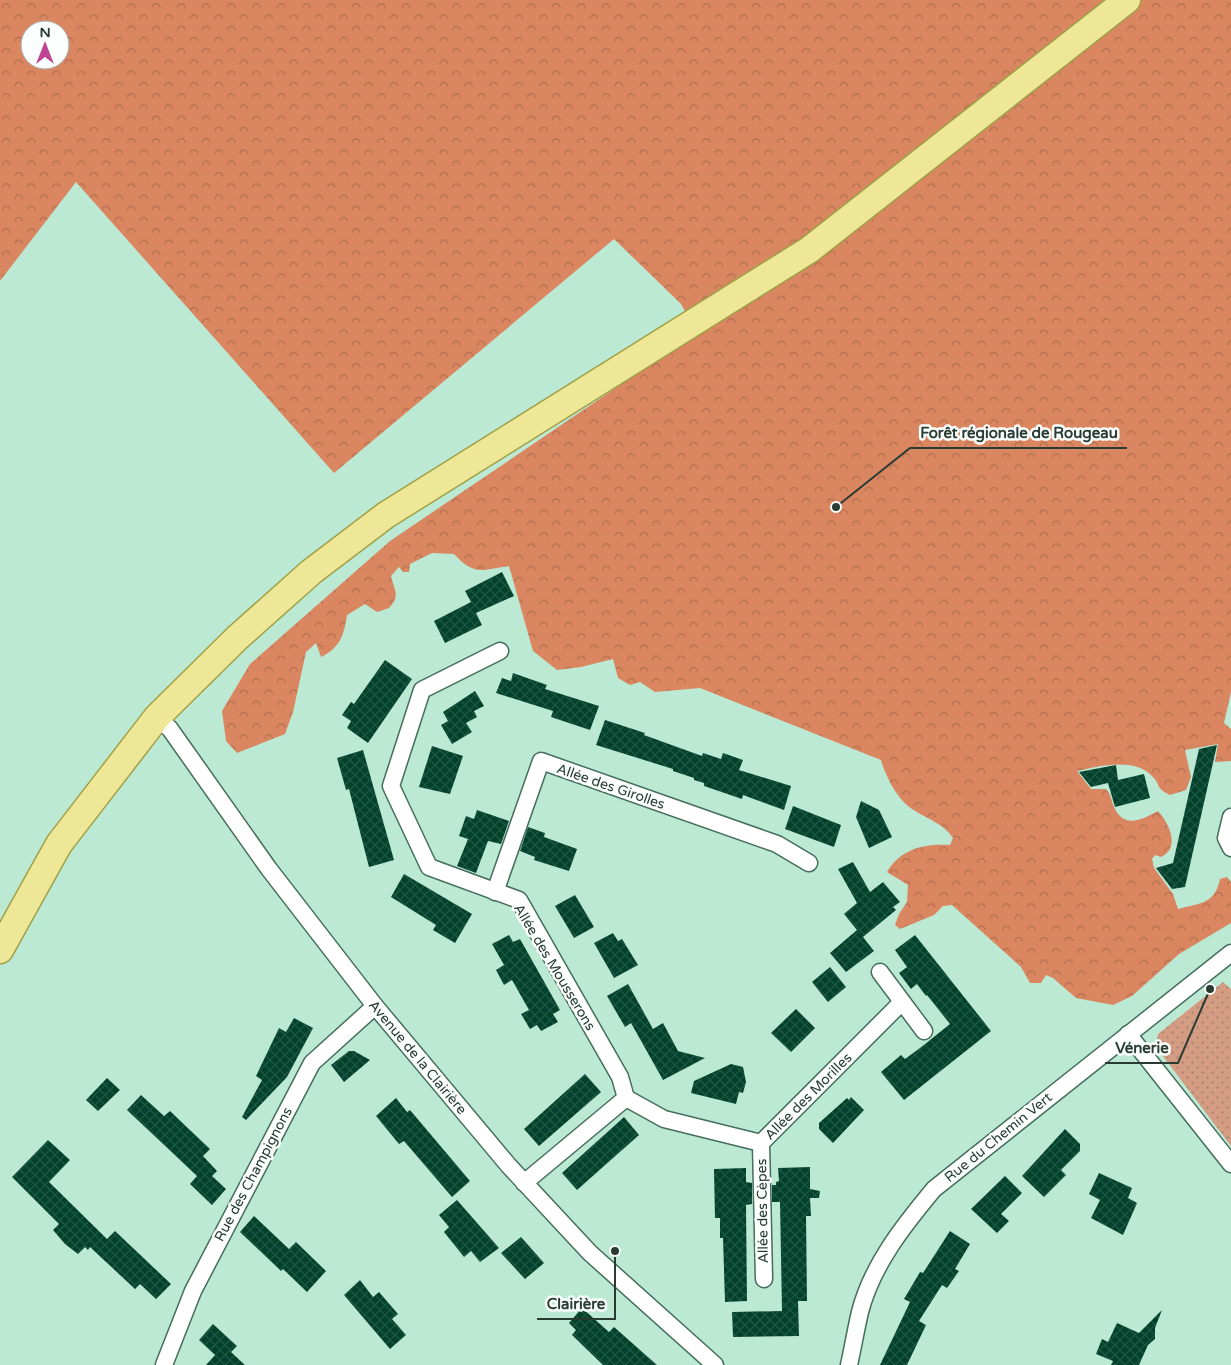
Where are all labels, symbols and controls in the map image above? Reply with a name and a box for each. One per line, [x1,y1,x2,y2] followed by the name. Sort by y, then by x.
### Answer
[20,20,70,70] north arrow
[39,24,51,41] text: N
[910,418,1127,448] callout: Forêt régionale de Rougeau
[920,424,1118,443] text: Forêt régionale de Rougeau
[555,760,667,813] street label: Allée des Girolles
[510,901,599,1034] street label: Allée des Mousserons
[365,997,470,1118] street label: Avenue de la Clairière
[1105,1033,1178,1063] callout: Vénerie
[1115,1039,1169,1057] text: Vénerie
[761,1049,856,1143] street label: Allée des Morilles
[941,1088,1056,1186] street label: Rue du Chemin Vert
[211,1104,296,1244] street label: Rue des Champignons
[753,1158,772,1264] street label: Allée des Cèpes
[537,1289,615,1319] callout: Clairière
[547,1295,606,1313] text: Clairière

